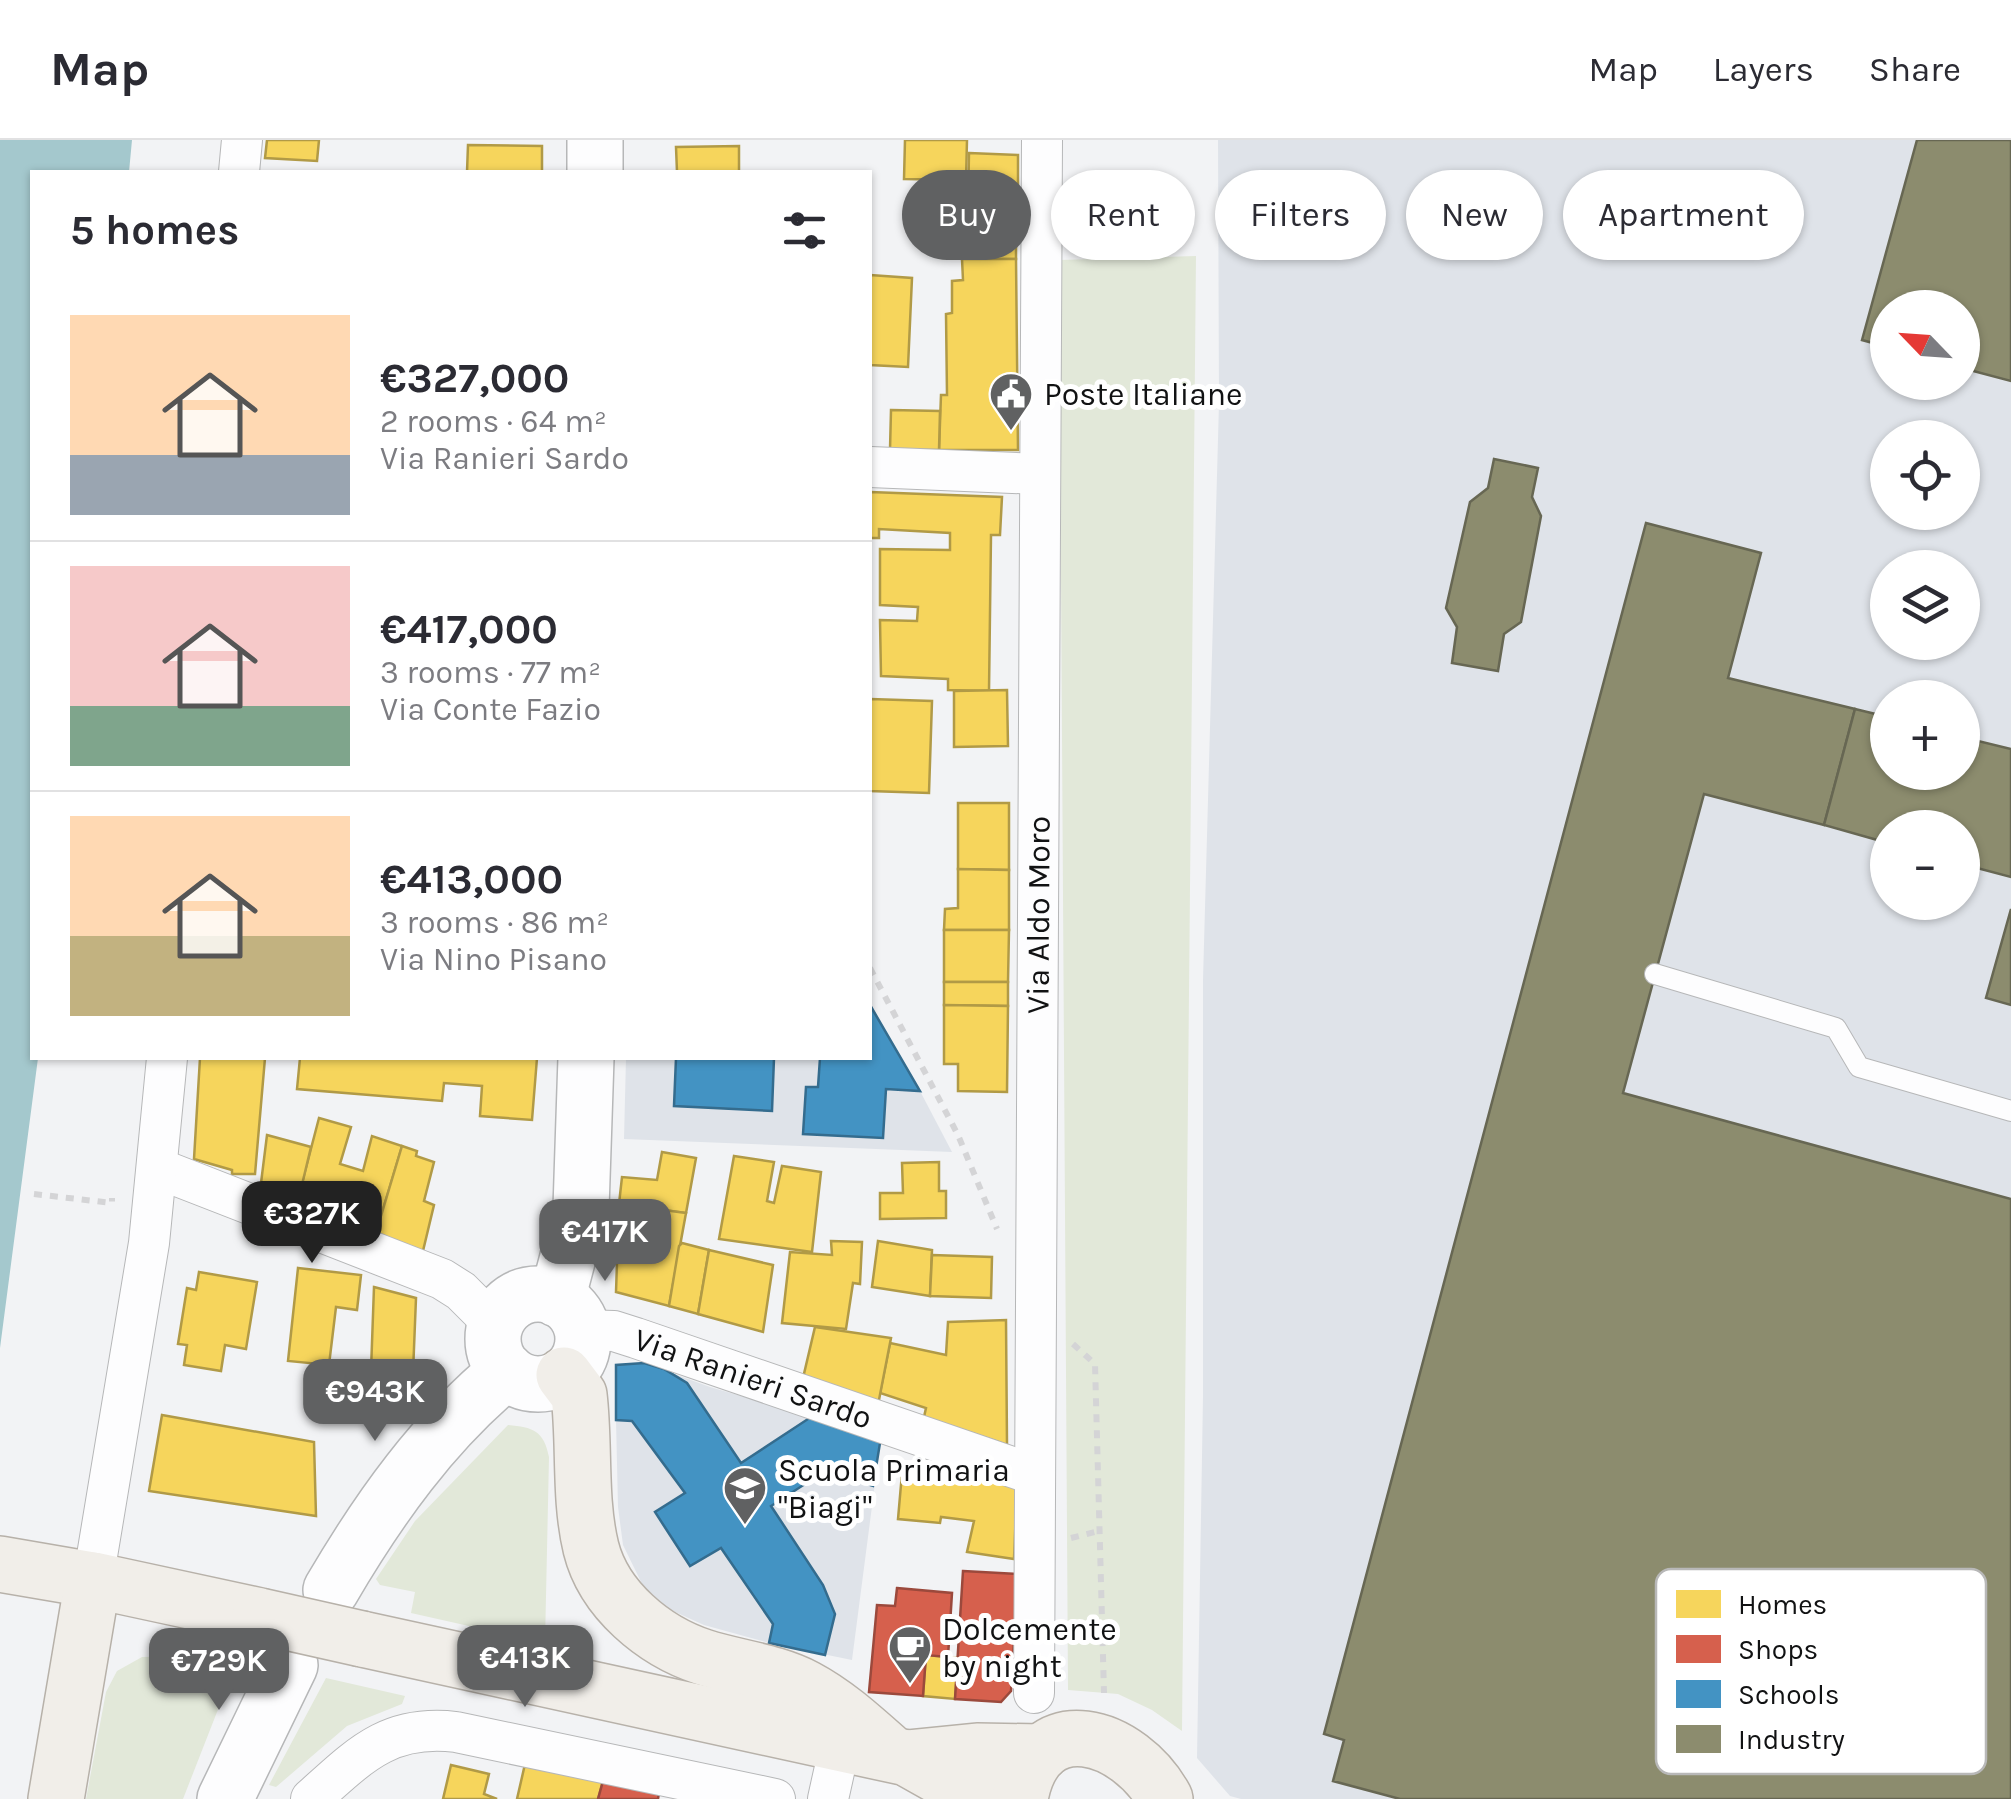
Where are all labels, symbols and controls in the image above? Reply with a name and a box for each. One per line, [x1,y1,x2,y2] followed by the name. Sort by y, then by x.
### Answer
[50,41,149,97] text: Map
[1588,49,1658,90] text: Map
[1713,49,1814,90] text: Layers
[1869,49,1961,90] text: Share
[902,170,1031,260] chip: Buy
[1051,170,1195,260] chip: Rent
[1215,170,1386,260] chip: Filters
[1406,170,1543,260] chip: New
[1563,170,1804,260] chip: Apartment
[777,203,832,258] icon: filters
[70,205,239,255] text: 5 homes
[1870,290,1980,400] north arrow
[1870,290,1980,920] map controls
[380,353,569,403] text: €327,000
[150,355,270,475] icon: home
[988,371,1034,432] public building icon: Poste Italiane
[1044,376,1243,413] place label: Poste Italiane
[380,403,607,440] text: 2 rooms · 64 m²
[1870,420,1980,530] button: locate
[380,440,629,477] text: Via Ranieri Sardo
[1870,550,1980,660] button: layers
[380,604,558,654] text: €417,000
[150,606,270,726] icon: home
[380,654,601,691] text: 3 rooms · 77 m²
[1870,680,1980,790] button: +
[380,691,601,728] text: Via Conte Fazio
[1870,810,1980,920] button: −
[1019,816,1057,1014] street label: Via Aldo Moro
[380,854,563,904] text: €413,000
[150,856,270,976] icon: home
[380,904,609,941] text: 3 rooms · 86 m²
[380,941,607,978] text: Via Nino Pisano
[242,1181,382,1266] pin: €327K
[264,1195,360,1232] text: €327K
[535,1199,675,1284] pin: €417K
[561,1213,649,1250] text: €417K
[629,1320,877,1436] street label: Via Ranieri Sardo
[305,1359,445,1444] pin: €943K
[325,1373,425,1410] text: €943K
[778,1452,1010,1526] place label: Scuola Primaria "Biagi"
[722,1465,768,1526] school or university icon: Scuola Primaria "Biagi"
[1656,1569,1986,1774] legend
[1738,1588,1827,1621] text: Homes
[942,1611,1117,1685] place label: Dolcemente by night
[887,1624,933,1685] cafe icon: Dolcemente by night
[455,1625,595,1710] pin: €413K
[149,1628,289,1713] pin: €729K
[1738,1633,1818,1666] text: Shops
[479,1639,571,1676] text: €413K
[171,1642,267,1679] text: €729K
[1738,1678,1839,1711] text: Schools
[1738,1723,1845,1756] text: Industry

